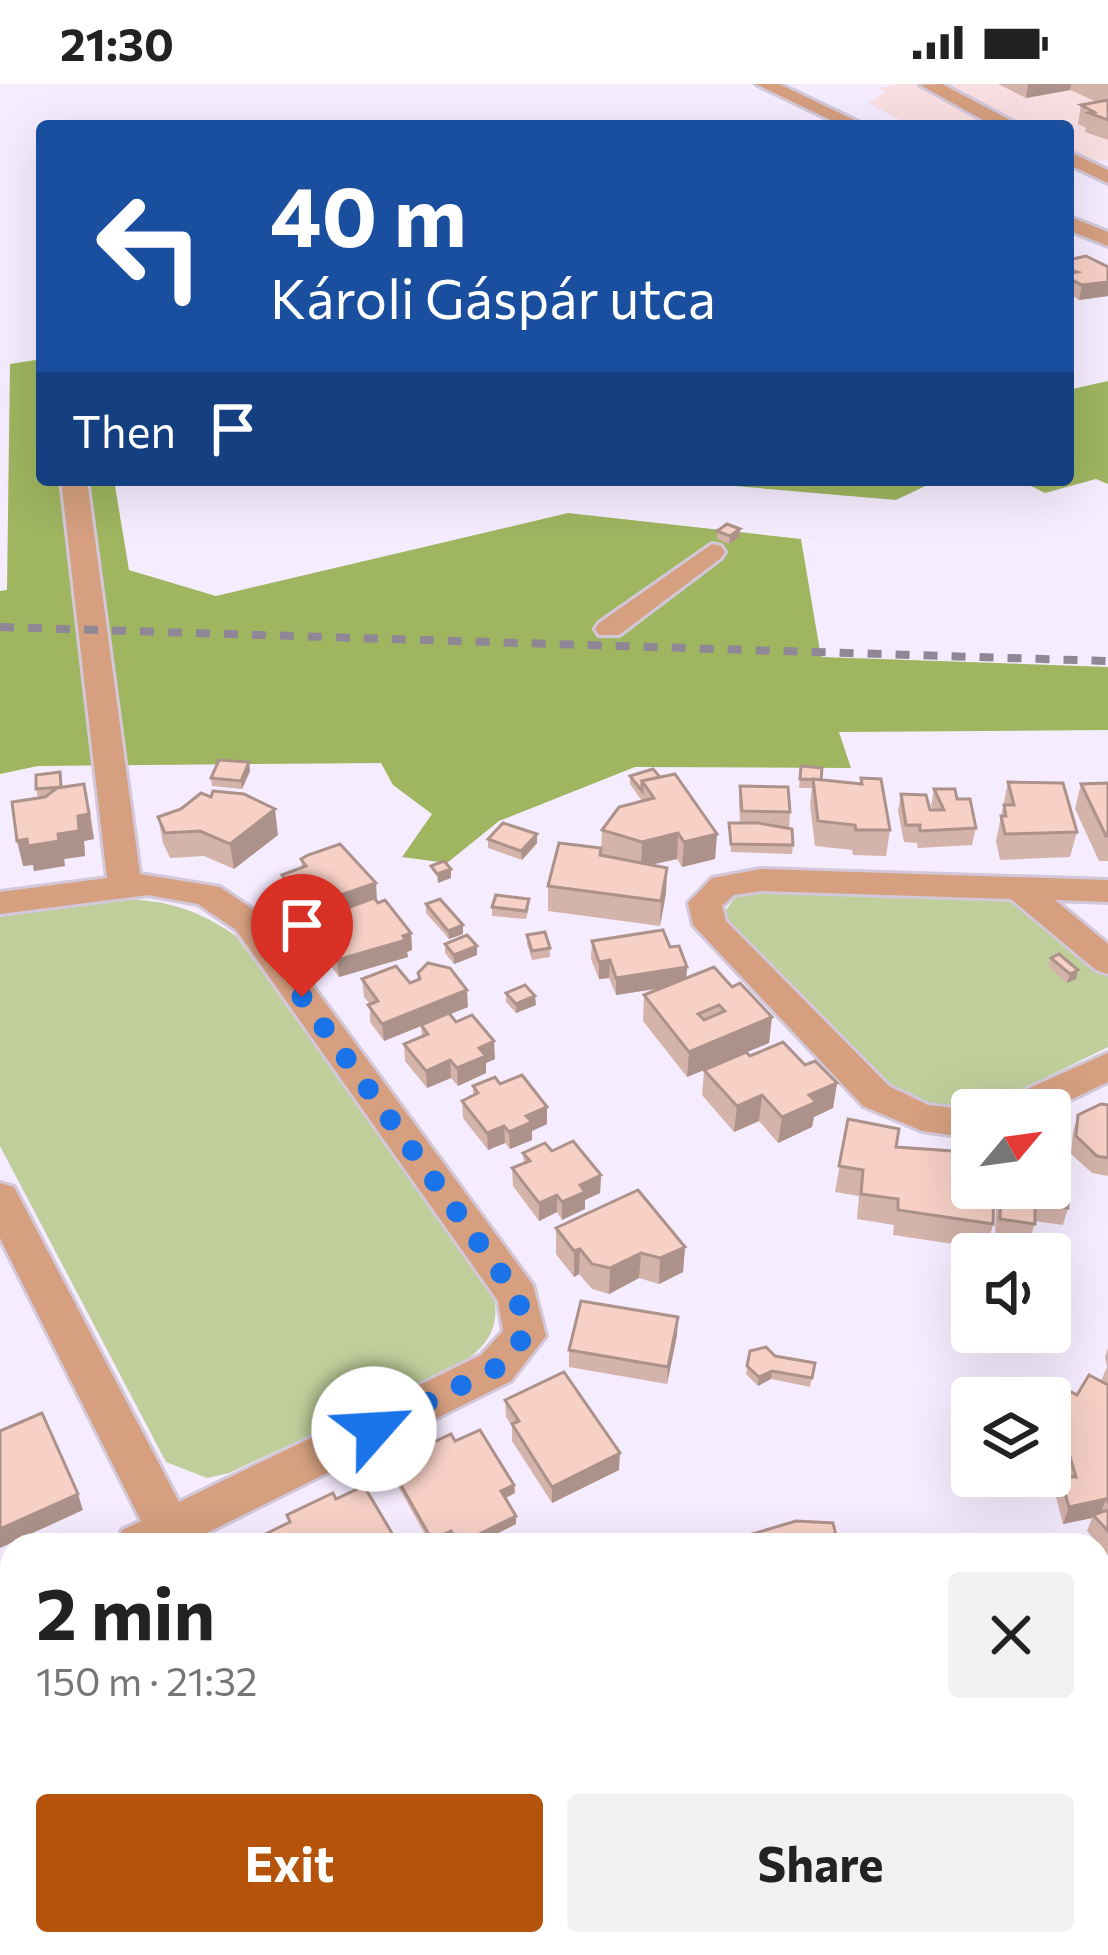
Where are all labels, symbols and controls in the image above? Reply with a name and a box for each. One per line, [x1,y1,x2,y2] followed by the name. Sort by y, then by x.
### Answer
[60,15,174,70] text: 21:30
[270,162,467,264] text: 40 m
[72,168,228,324] icon: left
[270,264,716,330] text: Károli Gáspár utca
[200,396,266,462] icon: arrive
[72,402,176,457] text: Then
[251,874,353,997] pin
[269,892,335,958] icon: arrive
[951,1089,1071,1209] north arrow
[951,1089,1071,1497] map controls
[951,1233,1071,1353] button: sound
[311,1366,437,1492] position arrow
[951,1377,1071,1497] button: layers
[36,1567,215,1655] text: 2 min
[948,1572,1074,1698] button: close
[36,1656,257,1704] text: 150 m · 21:32
[36,1794,543,1932] button: Exit
[567,1794,1074,1932] button: Share

